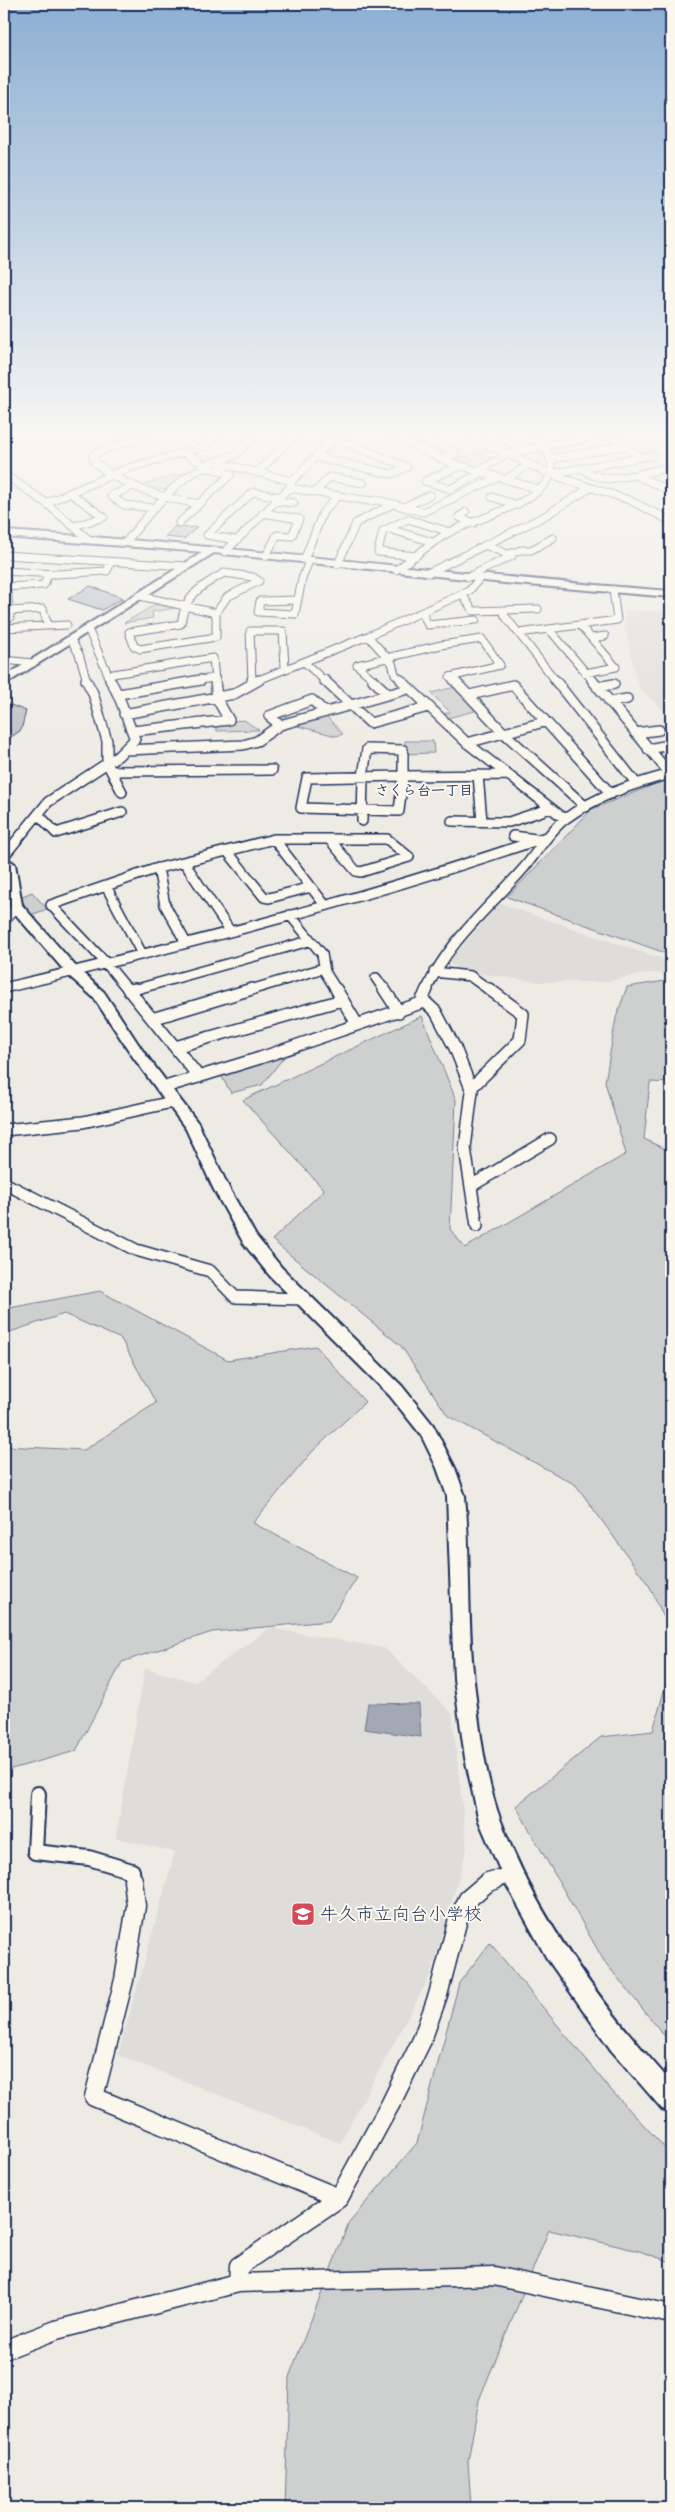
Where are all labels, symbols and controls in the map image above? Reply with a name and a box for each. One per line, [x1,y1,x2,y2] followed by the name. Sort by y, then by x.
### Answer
[375,782,473,800] district label: さくら台一丁目
[290,1901,316,1927] school or university icon: 牛久市立向台小学校
[320,1903,482,1927] place label: 牛久市立向台小学校

